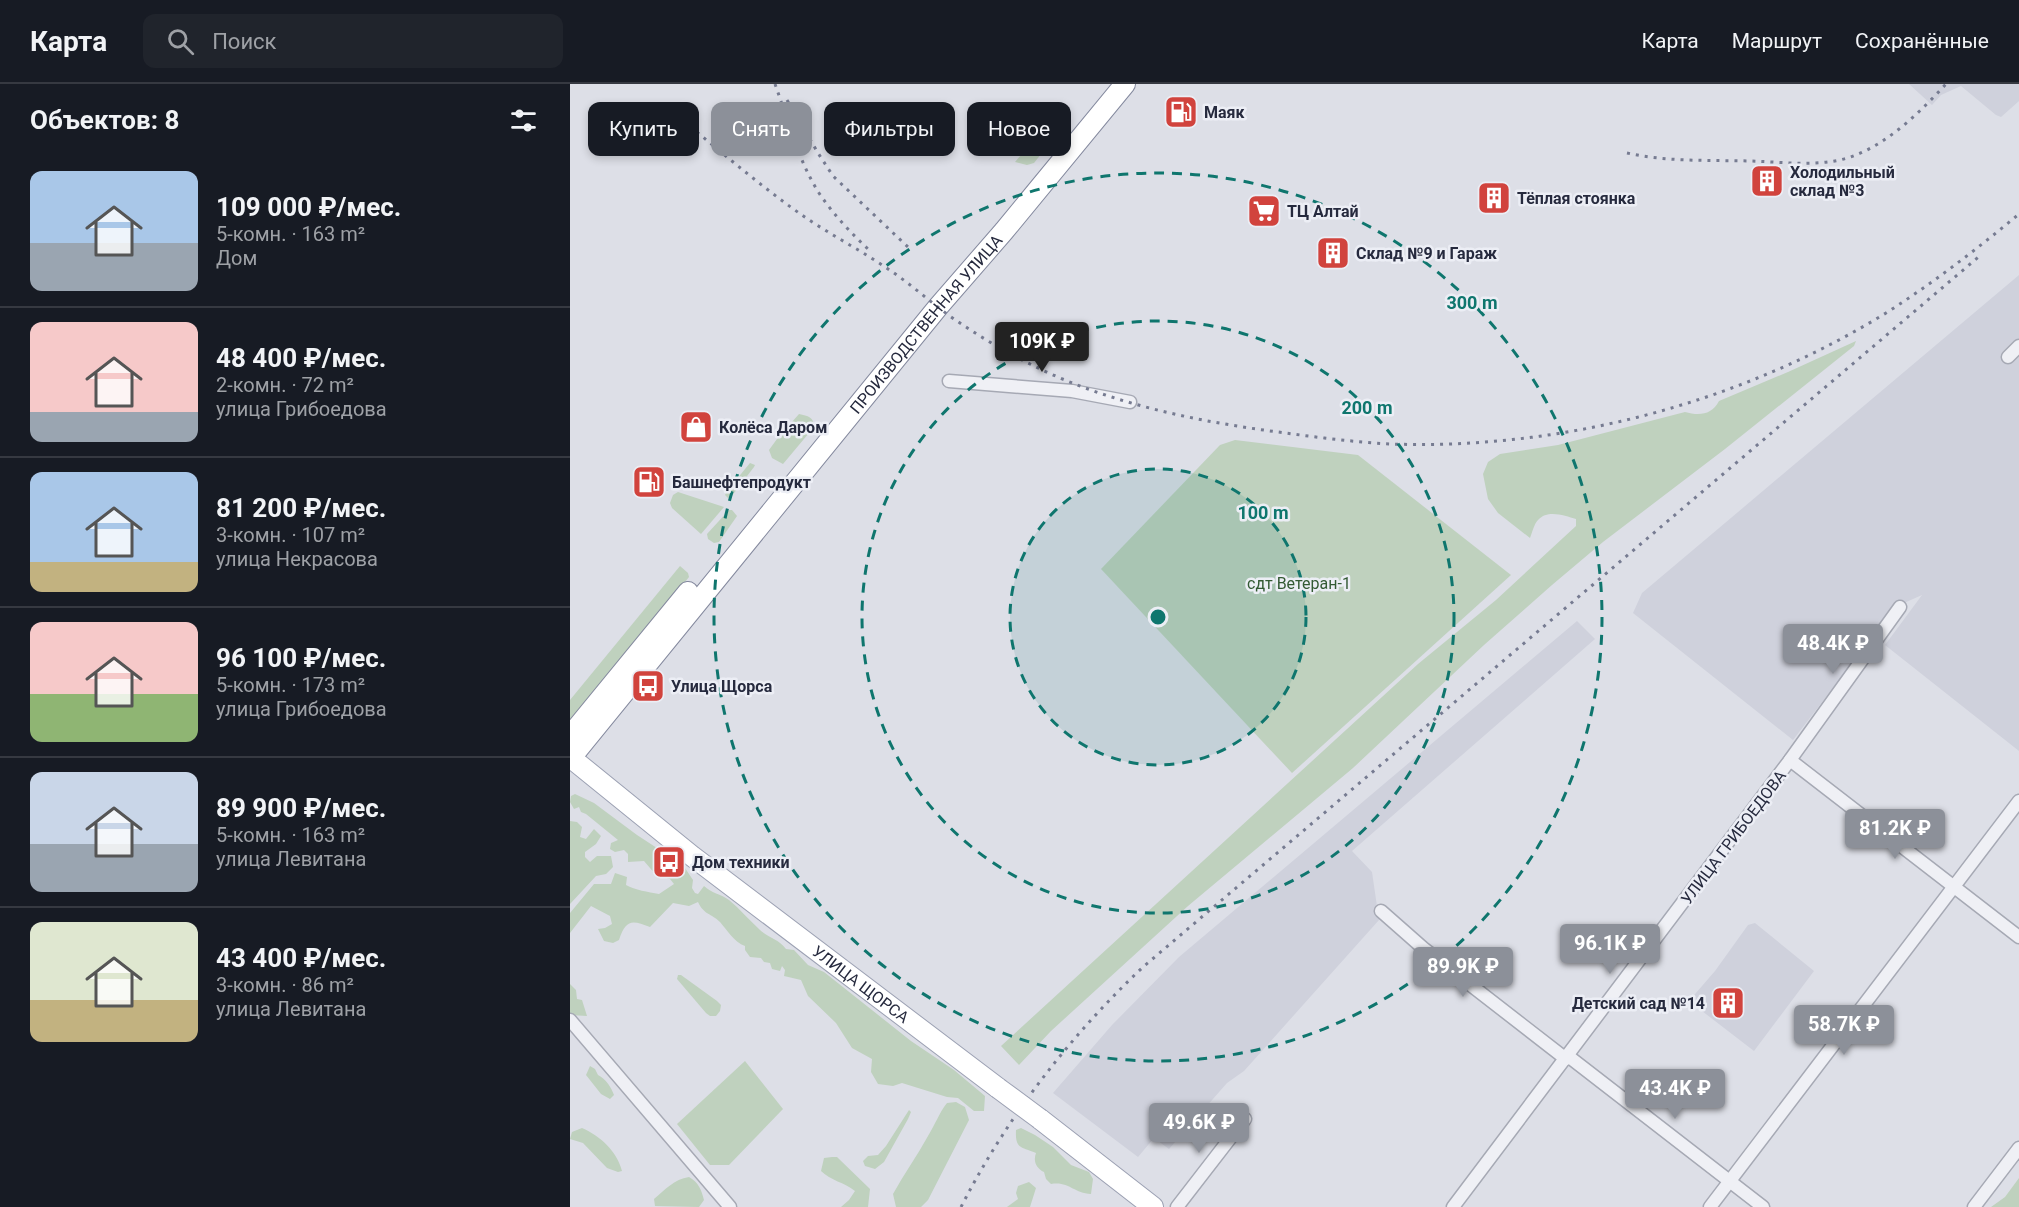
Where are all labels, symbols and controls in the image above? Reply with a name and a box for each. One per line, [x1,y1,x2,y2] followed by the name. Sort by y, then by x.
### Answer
[143,14,563,68] search box
[30,25,107,58] text: Карта
[164,25,197,58] icon: search
[212,29,277,54] text: Поиск
[1642,29,1699,53] text: Карта
[1732,29,1822,53] text: Маршрут
[1855,29,1989,53] text: Сохранённые
[1163,94,1199,130] fuel station icon: Маяк
[588,102,699,156] chip: Купить
[711,102,812,156] chip: Снять
[824,102,955,156] chip: Фильтры
[967,102,1071,156] chip: Новое
[1204,103,1246,122] place label: Маяк
[507,104,540,137] icon: filters
[30,105,179,135] text: Объектов: 8
[1749,163,1785,199] building icon: Холодильный склад №3
[1790,163,1895,200] place label: Холодильный склад №3
[1476,180,1512,216] building icon: Тёплая стоянка
[1517,189,1636,208] place label: Тёплая стоянка
[216,192,401,222] text: 109 000 ₽/мес.
[1246,193,1282,229] supermarket icon: ТЦ Алтай
[78,195,150,267] icon: home
[1287,202,1359,221] place label: ТЦ Алтай
[216,222,365,246] text: 5-комн. · 163 m²
[846,231,1007,418] street label: ПРОИЗВОДСТВЕННАЯ УЛИЦА
[1315,235,1351,271] building icon: Склад №9 и Гараж
[1356,244,1497,263] place label: Склад №9 и Гараж
[216,246,257,270] text: Дом
[1446,292,1498,313] text: 300 m
[993,322,1091,373] pin: 109K ₽
[1009,329,1075,353] text: 109K ₽
[216,343,386,373] text: 48 400 ₽/мес.
[78,346,150,418] icon: home
[216,373,354,397] text: 2-комн. · 72 m²
[216,397,387,421] text: улица Грибоедова
[1341,397,1393,418] text: 200 m
[678,409,714,445] shop icon: Колёса Даром
[719,418,827,437] place label: Колёса Даром
[631,464,667,500] fuel station icon: Башнефтепродукт
[672,473,811,492] place label: Башнефтепродукт
[216,493,386,523] text: 81 200 ₽/мес.
[78,496,150,568] icon: home
[1237,502,1289,523] text: 100 m
[216,523,365,547] text: 3-комн. · 107 m²
[216,547,378,571] text: улица Некрасова
[1247,574,1351,593] park label: сдт Ветеран-1
[1148,607,1168,627] centre of rings
[1778,624,1888,675] pin: 48.4K ₽
[1797,631,1869,655] text: 48.4K ₽
[216,643,386,673] text: 96 100 ₽/мес.
[78,646,150,718] icon: home
[630,668,666,704] bus stop icon: Улица Щорса
[216,673,365,697] text: 5-комн. · 173 m²
[671,677,773,696] place label: Улица Щорса
[216,697,387,721] text: улица Грибоедова
[1677,766,1790,908] street label: УЛИЦА ГРИБОЕДОВА
[216,793,386,823] text: 89 900 ₽/мес.
[78,796,150,868] icon: home
[1840,809,1950,860] pin: 81.2K ₽
[1859,816,1931,840] text: 81.2K ₽
[216,823,365,847] text: 5-комн. · 163 m²
[651,844,687,880] bus stop icon: Дом техники
[216,847,366,871] text: улица Левитана
[692,853,790,872] place label: Дом техники
[1555,924,1665,975] pin: 96.1K ₽
[1574,931,1646,955] text: 96.1K ₽
[809,942,913,1027] street label: УЛИЦА ЩОРСА
[216,943,386,973] text: 43 400 ₽/мес.
[78,946,150,1018] icon: home
[1408,947,1518,998] pin: 89.9K ₽
[1427,954,1499,978] text: 89.9K ₽
[216,973,354,997] text: 3-комн. · 86 m²
[1710,985,1746,1021] building icon: Детский сад №14
[1572,994,1705,1013] place label: Детский сад №14
[216,997,366,1021] text: улица Левитана
[1789,1005,1899,1056] pin: 58.7K ₽
[1808,1012,1880,1036] text: 58.7K ₽
[1620,1069,1730,1120] pin: 43.4K ₽
[1639,1076,1711,1100] text: 43.4K ₽
[1144,1103,1254,1154] pin: 49.6K ₽
[1163,1110,1235,1134] text: 49.6K ₽

